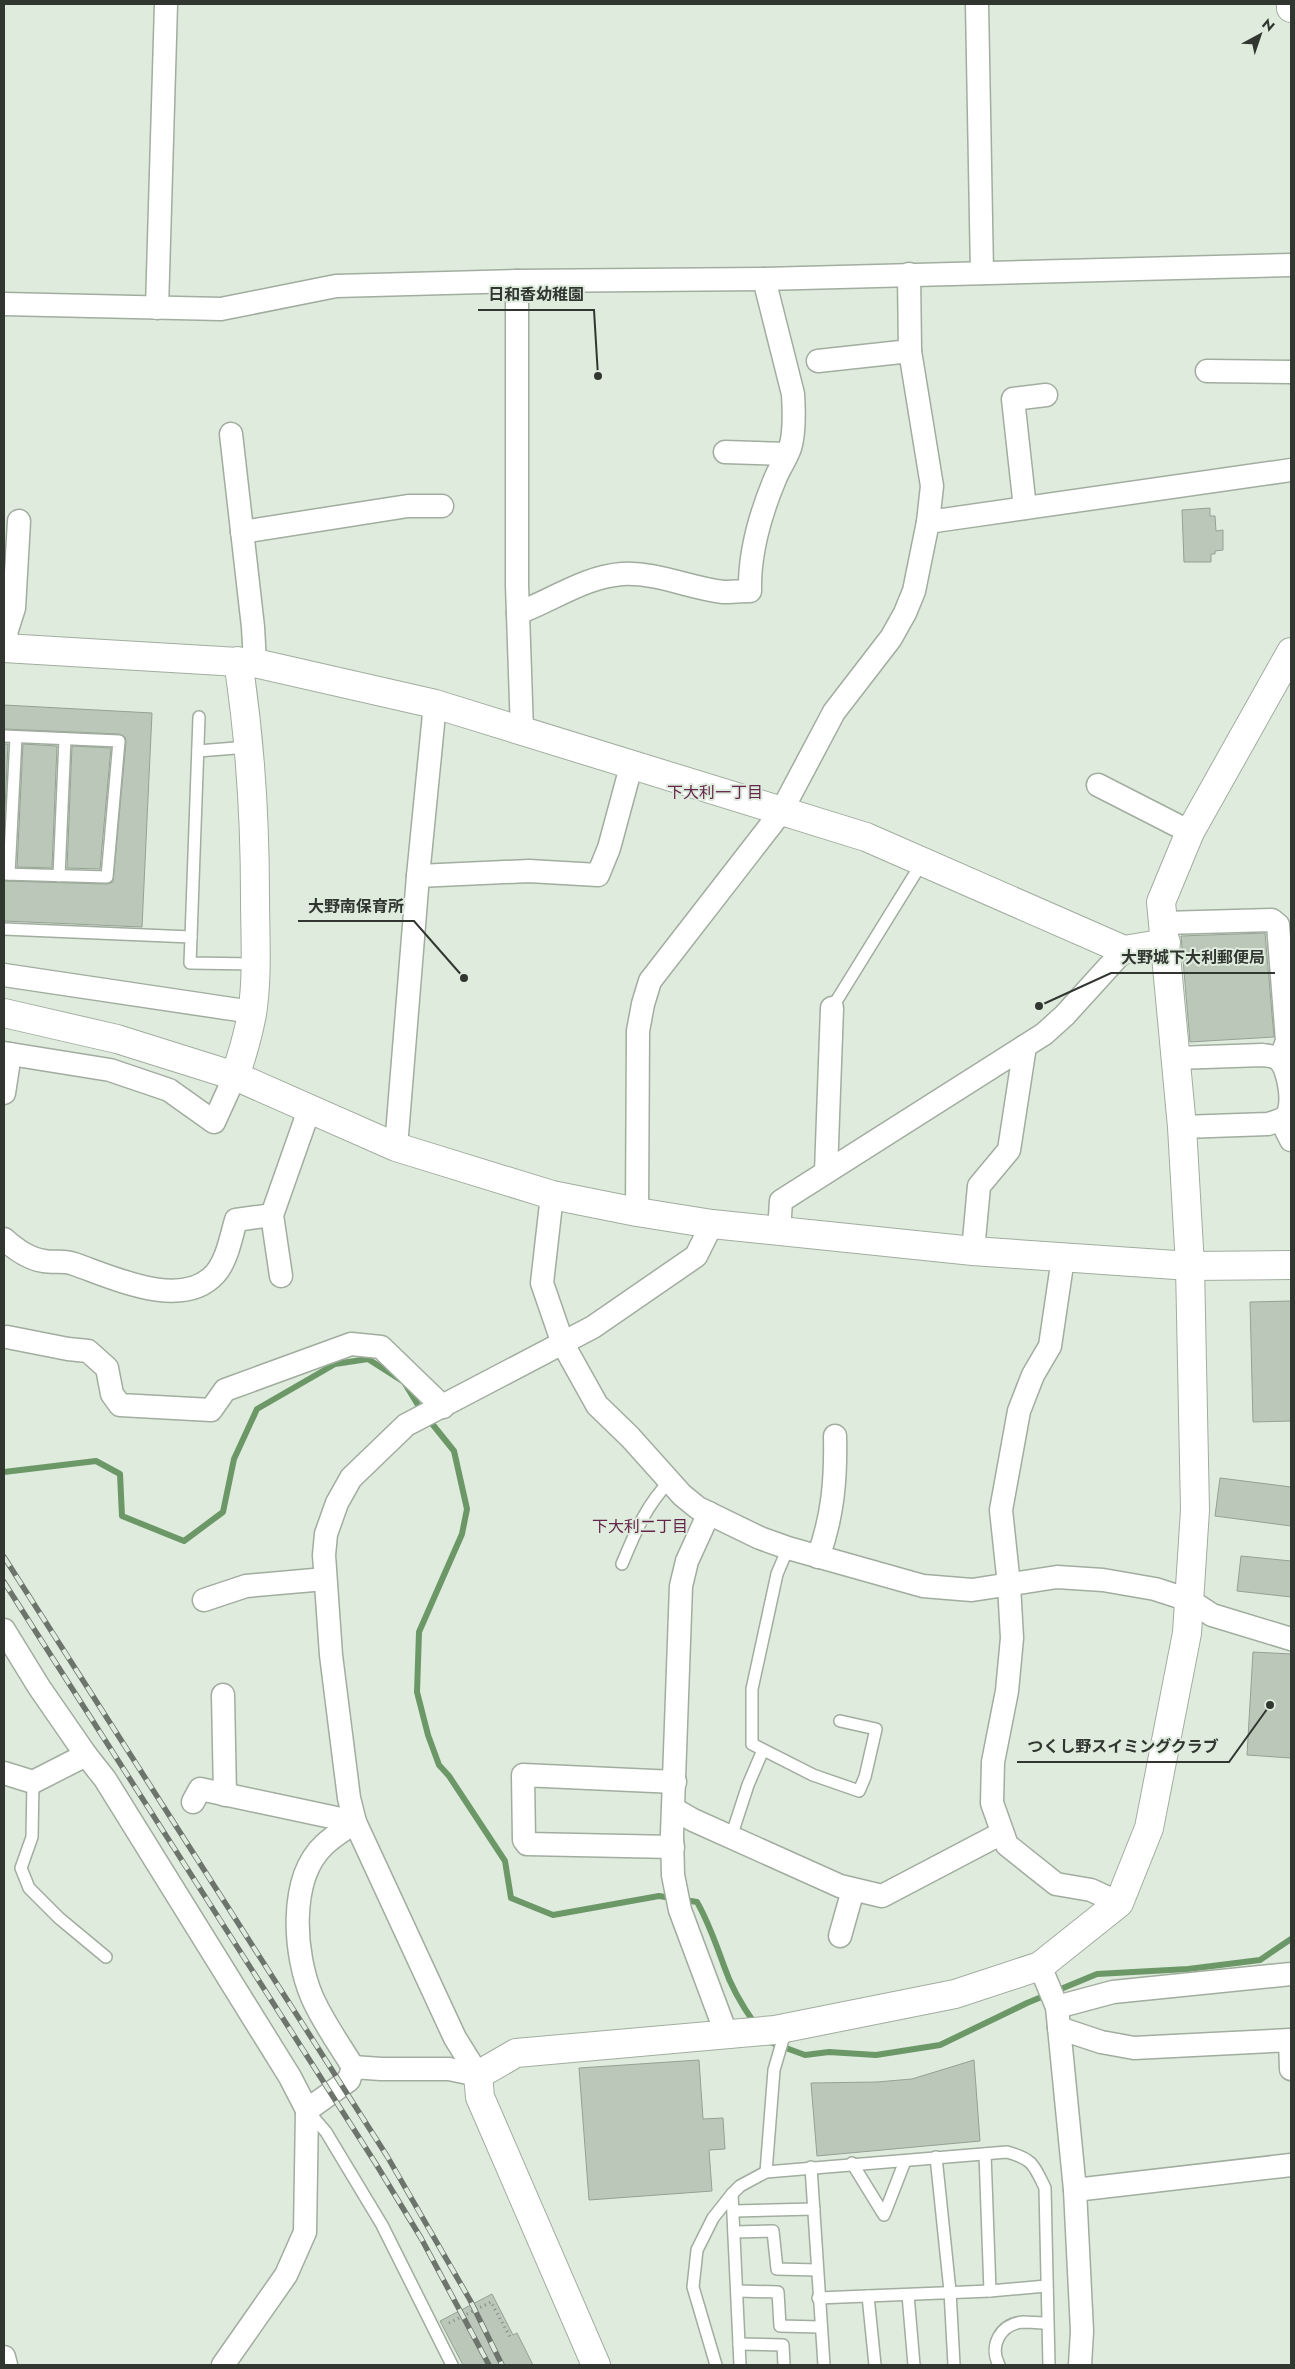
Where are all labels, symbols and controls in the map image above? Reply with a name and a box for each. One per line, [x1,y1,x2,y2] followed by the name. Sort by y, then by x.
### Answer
[1235,10,1285,60] north arrow
[1258,14,1279,36] text: N
[478,279,594,310] callout: 日和香幼稚園
[488,283,584,306] text: 日和香幼稚園
[667,781,763,804] district label: 下大利一丁目
[298,890,414,921] callout: 大野南保育所
[308,895,404,918] text: 大野南保育所
[1111,942,1275,973] callout: 大野城下大利郵便局
[1121,946,1265,969] text: 大野城下大利郵便局
[592,1515,688,1538] district label: 下大利二丁目
[1017,1731,1229,1762] callout: つくし野スイミングクラブ
[1027,1735,1219,1758] text: つくし野スイミングクラブ

